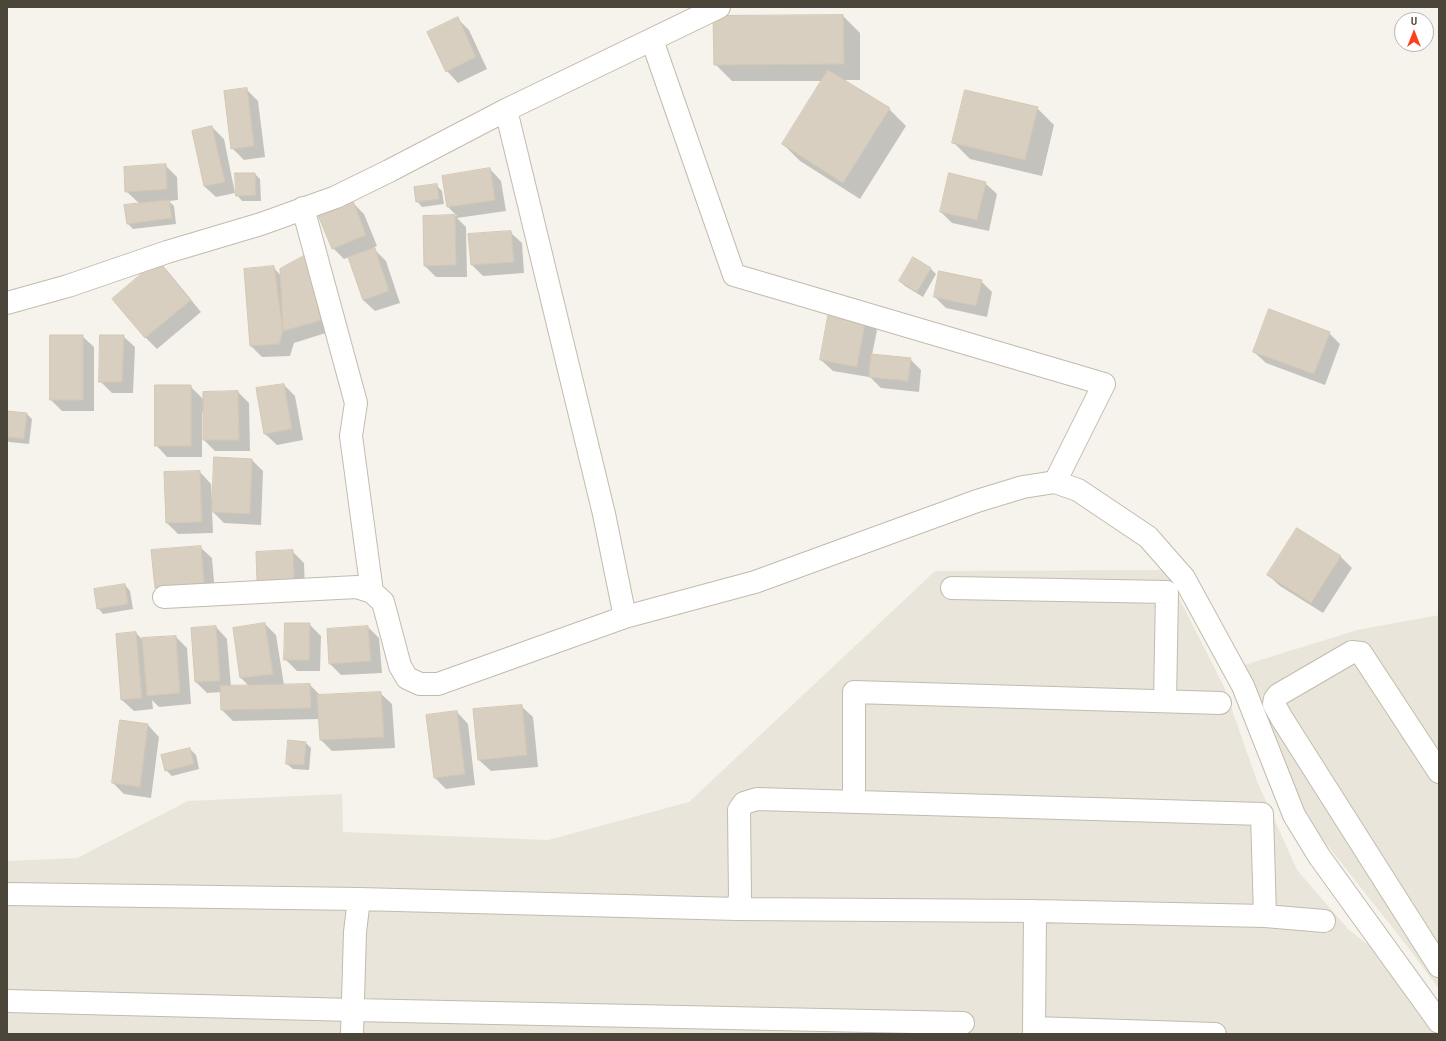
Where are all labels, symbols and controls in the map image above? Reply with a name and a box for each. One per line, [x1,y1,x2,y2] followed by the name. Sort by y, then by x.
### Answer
[1394,12,1434,52] north arrow
[1411,14,1417,28] text: U

